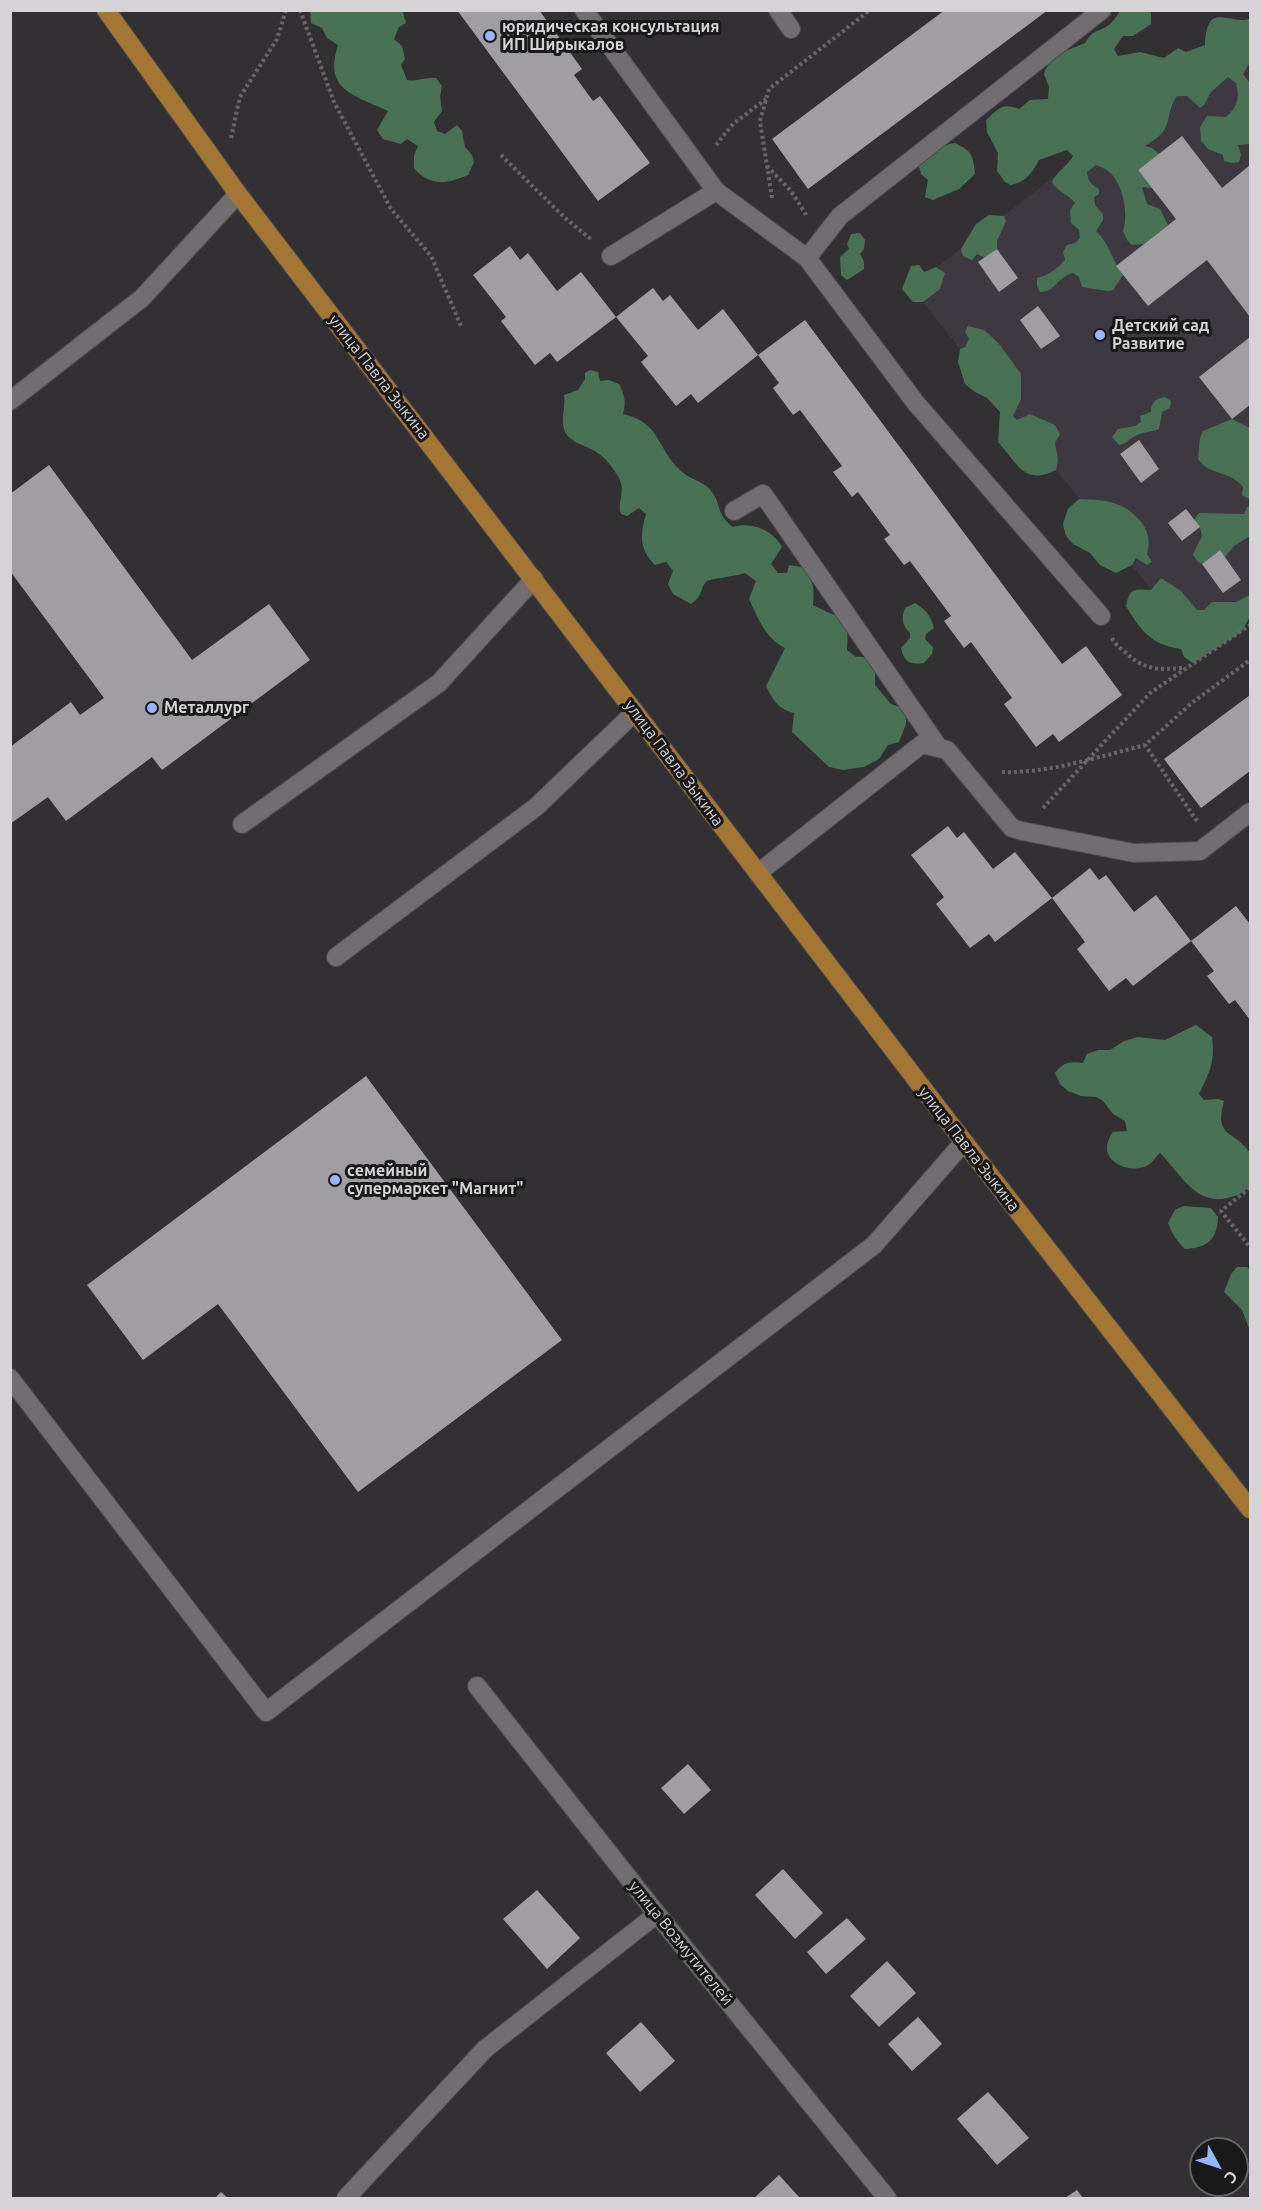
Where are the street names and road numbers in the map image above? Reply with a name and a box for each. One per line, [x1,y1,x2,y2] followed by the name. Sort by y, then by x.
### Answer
[324,311,434,443] street label: улица Павла Зыкина
[620,696,728,830] street label: улица Павла Зыкина
[914,1083,1024,1215] street label: улица Павла Зыкина
[625,1877,737,2009] street label: улица Возмутителей

